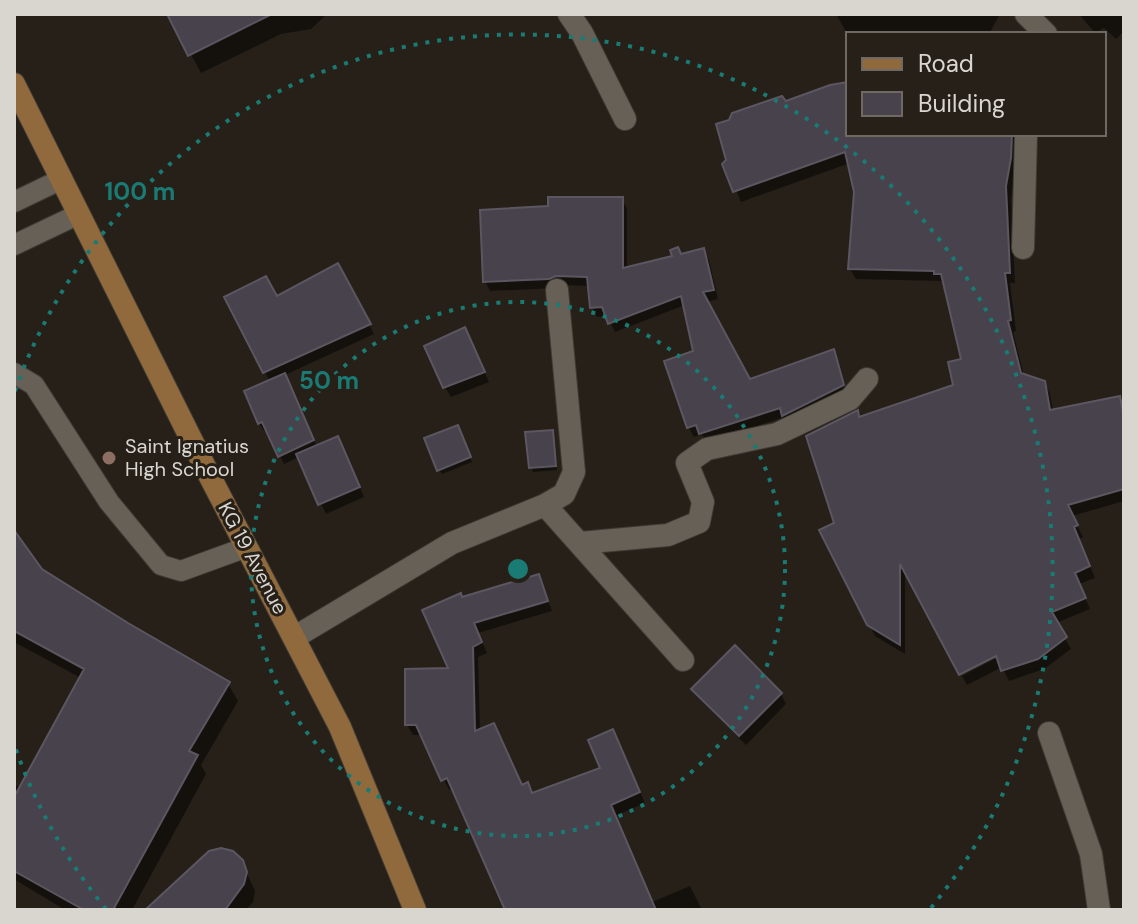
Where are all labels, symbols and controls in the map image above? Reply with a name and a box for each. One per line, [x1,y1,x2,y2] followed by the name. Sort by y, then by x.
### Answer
[846,32,1106,136] legend
[918,48,974,79] text: Road
[918,88,1005,119] text: Building
[105,176,175,207] text: 100 m
[299,365,359,396] text: 50 m
[125,433,249,482] place label: Saint Ignatius High School
[100,449,118,467] marker: Saint Ignatius High School
[213,497,293,619] street label: KG 19 Avenue
[504,555,532,583] centre of rings

